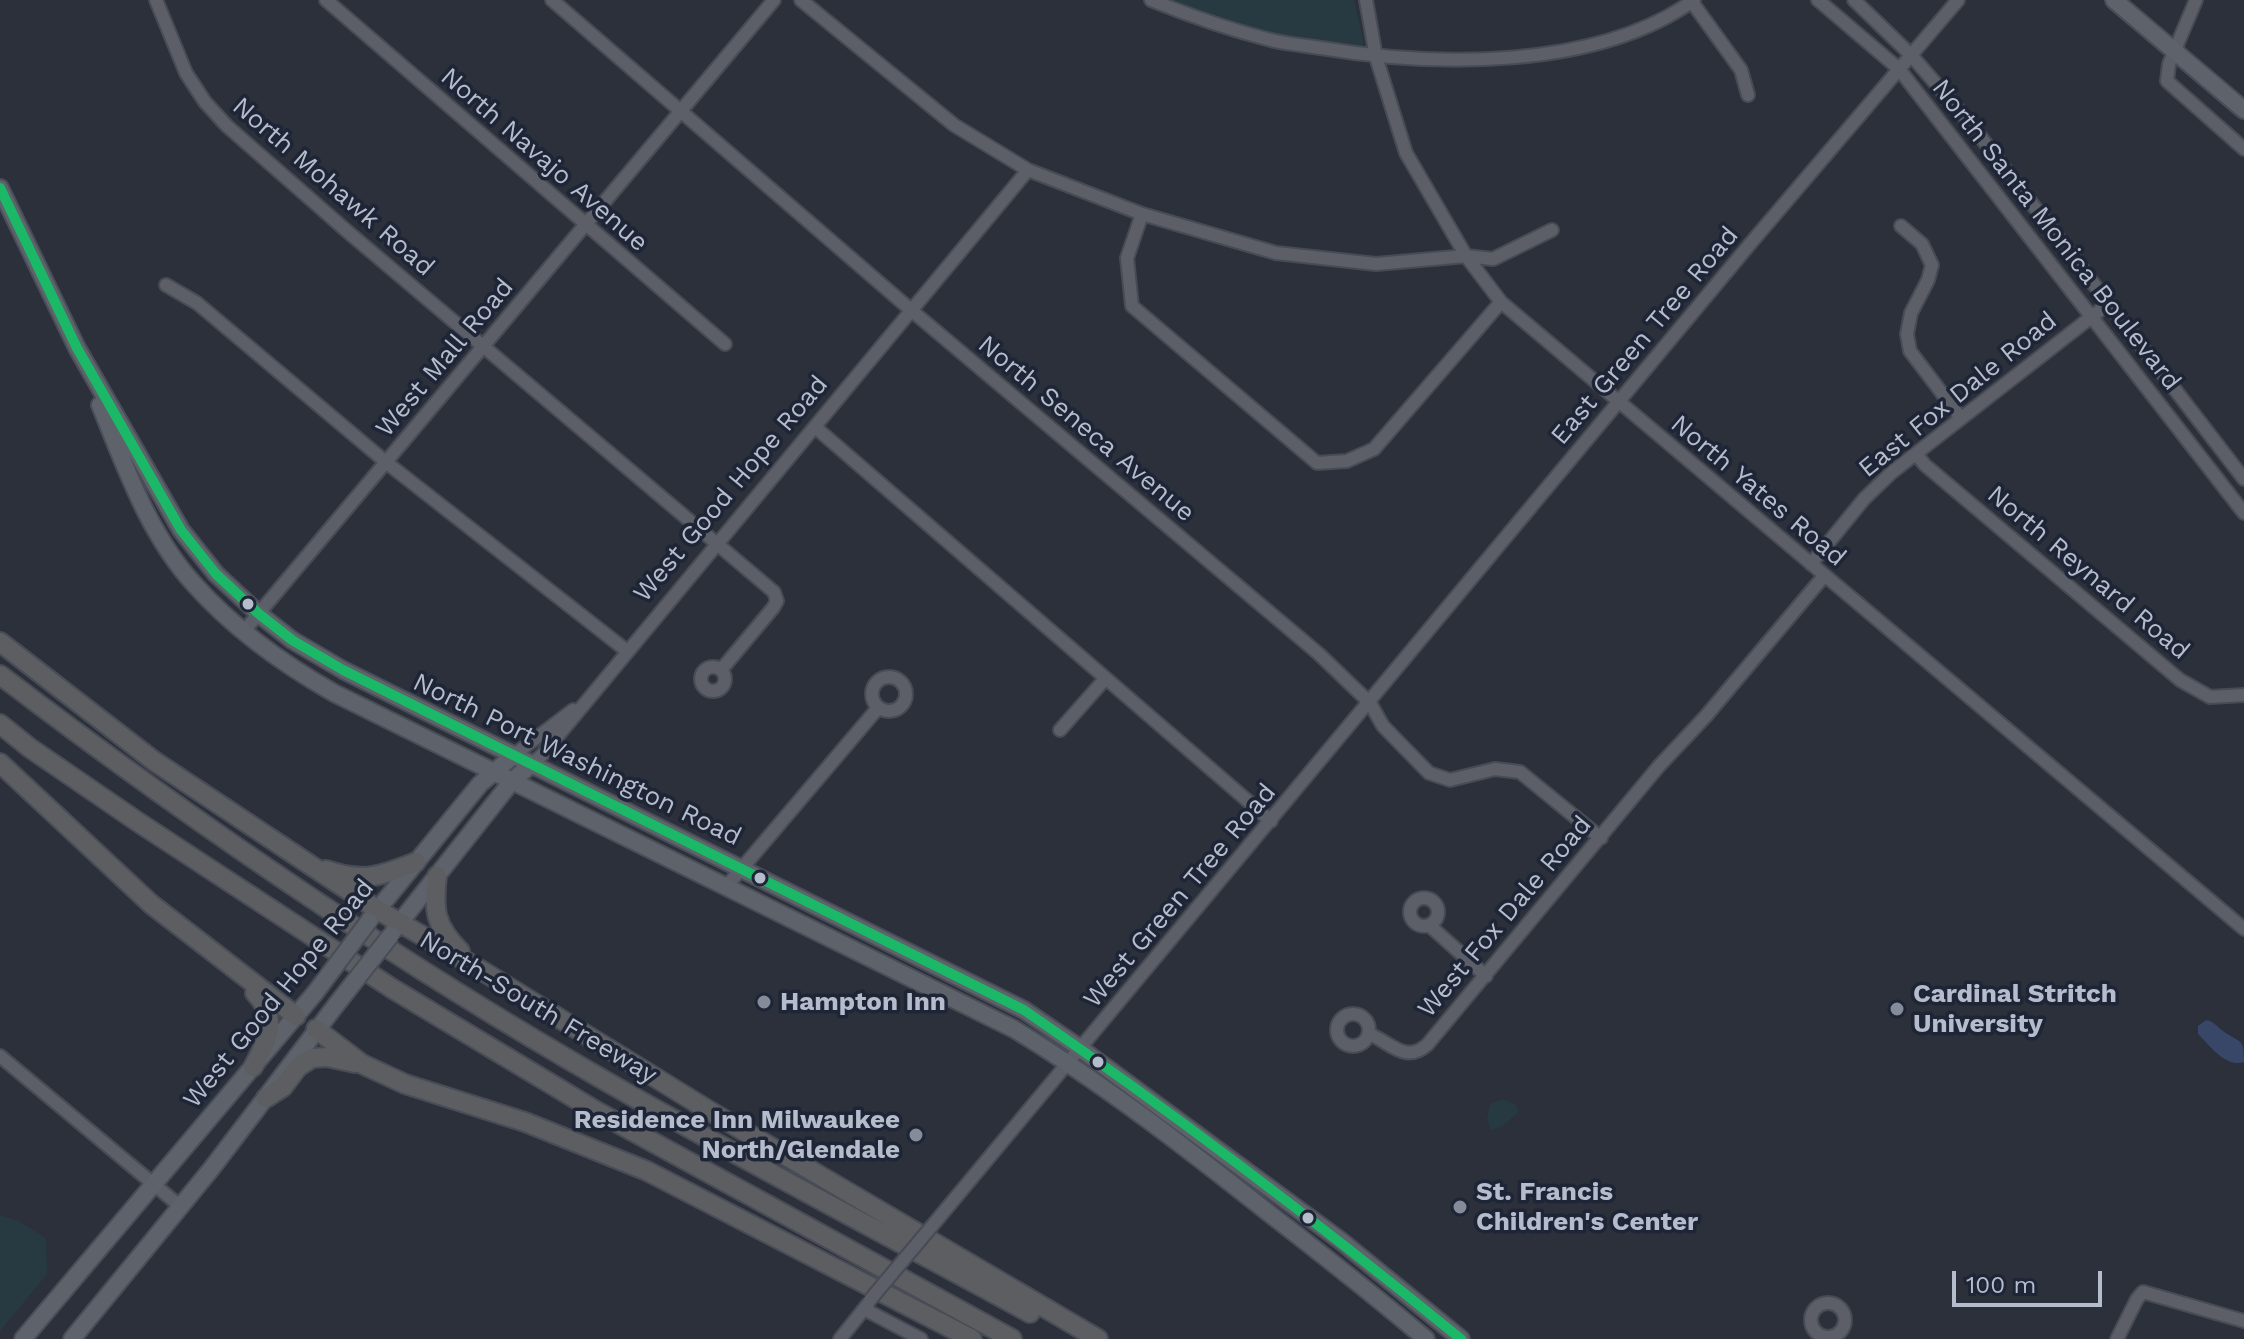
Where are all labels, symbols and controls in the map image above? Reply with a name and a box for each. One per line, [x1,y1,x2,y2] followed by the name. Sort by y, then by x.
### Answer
[434,61,654,259] street label: North Navajo Avenue
[1925,73,2187,397] street label: North Santa Monica Boulevard
[226,91,440,283] street label: North Mohawk Road
[1545,221,1745,451] street label: East Green Tree Road
[370,272,520,444] street label: West Mall Road
[1853,306,2063,484] street label: East Fox Dale Road
[971,329,1201,529] street label: North Seneca Avenue
[627,369,835,609] street label: West Good Hope Road
[1664,409,1852,573] street label: North Yates Road
[1981,479,2195,667] street label: North Reynard Road
[240,596,256,612] unlabelled marker
[408,667,746,853] street label: North Port Washington Road
[1077,778,1283,1014] street label: West Green Tree Road
[1412,810,1598,1024] street label: West Fox Dale Road
[752,870,768,886] unlabelled marker
[177,873,381,1115] street label: West Good Hope Road
[414,925,662,1091] street label: North-South Freeway
[1913,978,2117,1040] place label: Cardinal Stritch University
[780,986,946,1018] place label: Hampton Inn
[755,993,773,1011] marker: Hampton Inn
[1888,1000,1906,1018] marker: Cardinal Stritch University
[1090,1054,1106,1070] unlabelled marker
[574,1104,900,1166] place label: Residence Inn Milwaukee North/Glendale
[907,1126,925,1144] marker: Residence Inn Milwaukee North/Glendale
[1476,1176,1698,1238] place label: St. Francis Children's Center
[1451,1198,1469,1216] marker: St. Francis Children's Center
[1300,1210,1316,1226] unlabelled marker
[1956,1255,2106,1305] scale bar
[1966,1271,2036,1299] text: 100 m

